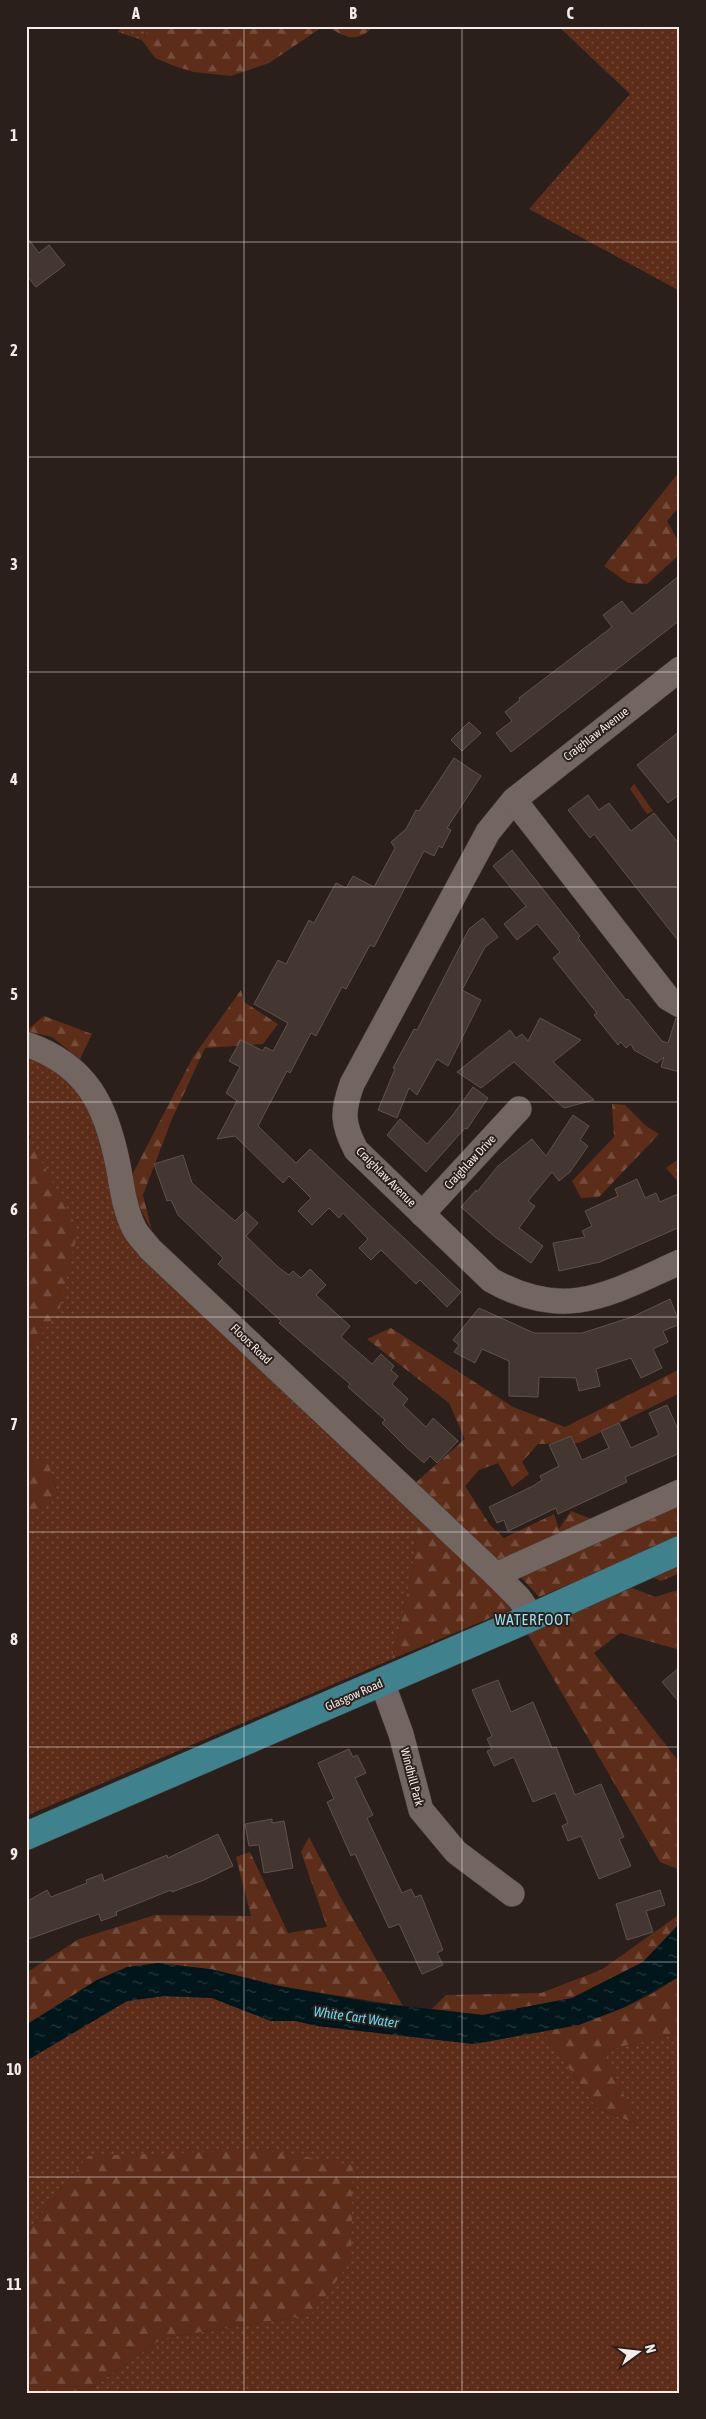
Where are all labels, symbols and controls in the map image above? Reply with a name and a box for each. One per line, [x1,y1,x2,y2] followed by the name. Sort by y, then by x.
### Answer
[131,4,140,22] text: A
[349,4,357,22] text: B
[566,4,574,22] text: C
[10,126,18,144] text: 1
[10,341,18,359] text: 2
[10,555,18,573] text: 3
[561,704,631,764] street label: Craighlaw Avenue
[9,770,18,788] text: 4
[10,985,18,1003] text: 5
[441,1132,499,1192] street label: Craighlaw Drive
[353,1144,419,1210] street label: Craighlaw Avenue
[10,1200,18,1218] text: 6
[228,1321,274,1367] street label: Floors Road
[10,1415,18,1433] text: 7
[495,1611,571,1628] district label: WATERFOOT
[10,1630,18,1648] text: 8
[323,1676,385,1714] street label: Glasgow Road
[398,1746,427,1808] street label: Windhill Park
[10,1845,18,1863] text: 9
[312,2003,400,2031] water label: White Cart Water
[6,2060,22,2078] text: 10
[6,2275,22,2293] text: 11
[614,2326,664,2376] north arrow
[642,2343,659,2355] text: N

